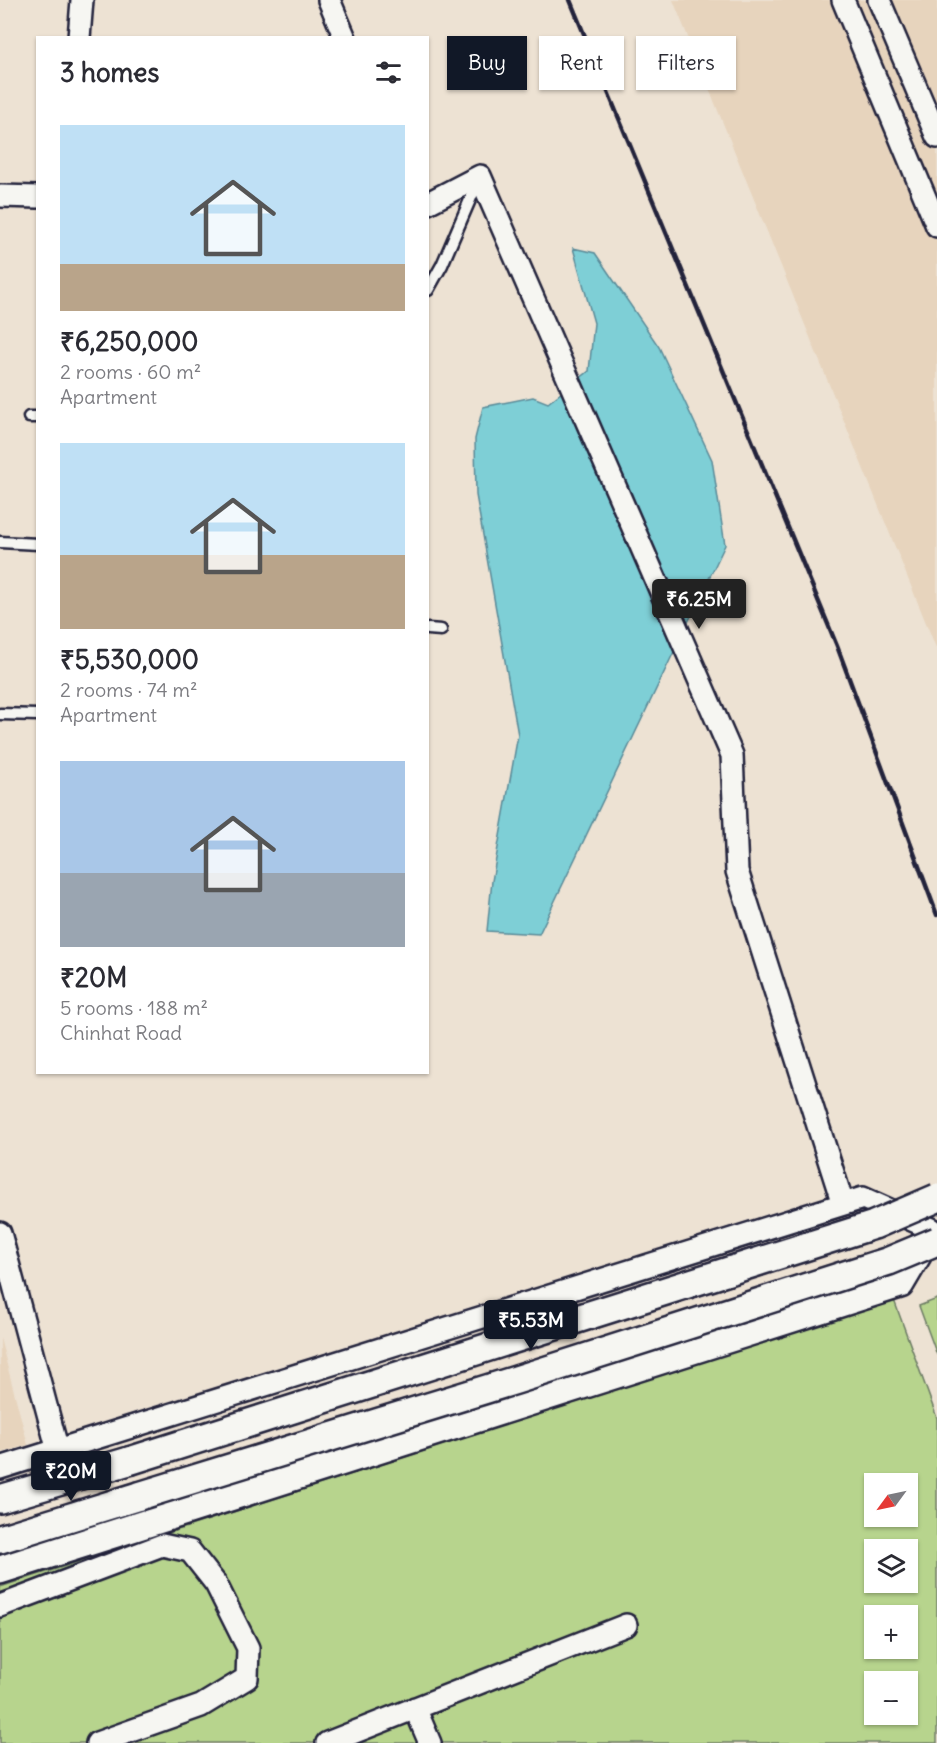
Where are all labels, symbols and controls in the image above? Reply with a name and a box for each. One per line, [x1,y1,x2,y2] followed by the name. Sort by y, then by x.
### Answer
[447,36,527,90] chip: Buy
[539,36,624,90] chip: Rent
[636,36,736,90] chip: Filters
[60,56,159,89] text: 3 homes
[372,56,405,89] icon: filters
[179,164,287,272] icon: home
[60,325,198,358] text: ₹6,250,000
[60,359,201,384] text: 2 rooms · 60 m²
[60,384,157,409] text: Apartment
[179,482,287,590] icon: home
[650,579,748,630] pin: ₹6.25M
[666,586,732,611] text: ₹6.25M
[60,643,199,676] text: ₹5,530,000
[60,677,197,702] text: 2 rooms · 74 m²
[60,702,157,727] text: Apartment
[179,800,287,908] icon: home
[60,961,127,994] text: ₹20M
[60,995,208,1020] text: 5 rooms · 188 m²
[60,1020,182,1045] text: Chinhat Road
[482,1300,580,1351] pin: ₹5.53M
[498,1307,564,1332] text: ₹5.53M
[35,1451,107,1502] pin: ₹20M
[45,1458,97,1483] text: ₹20M
[864,1473,918,1527] north arrow
[864,1473,918,1725] map controls
[864,1539,918,1593] button: layers
[864,1605,918,1659] button: +
[864,1671,918,1725] button: −

